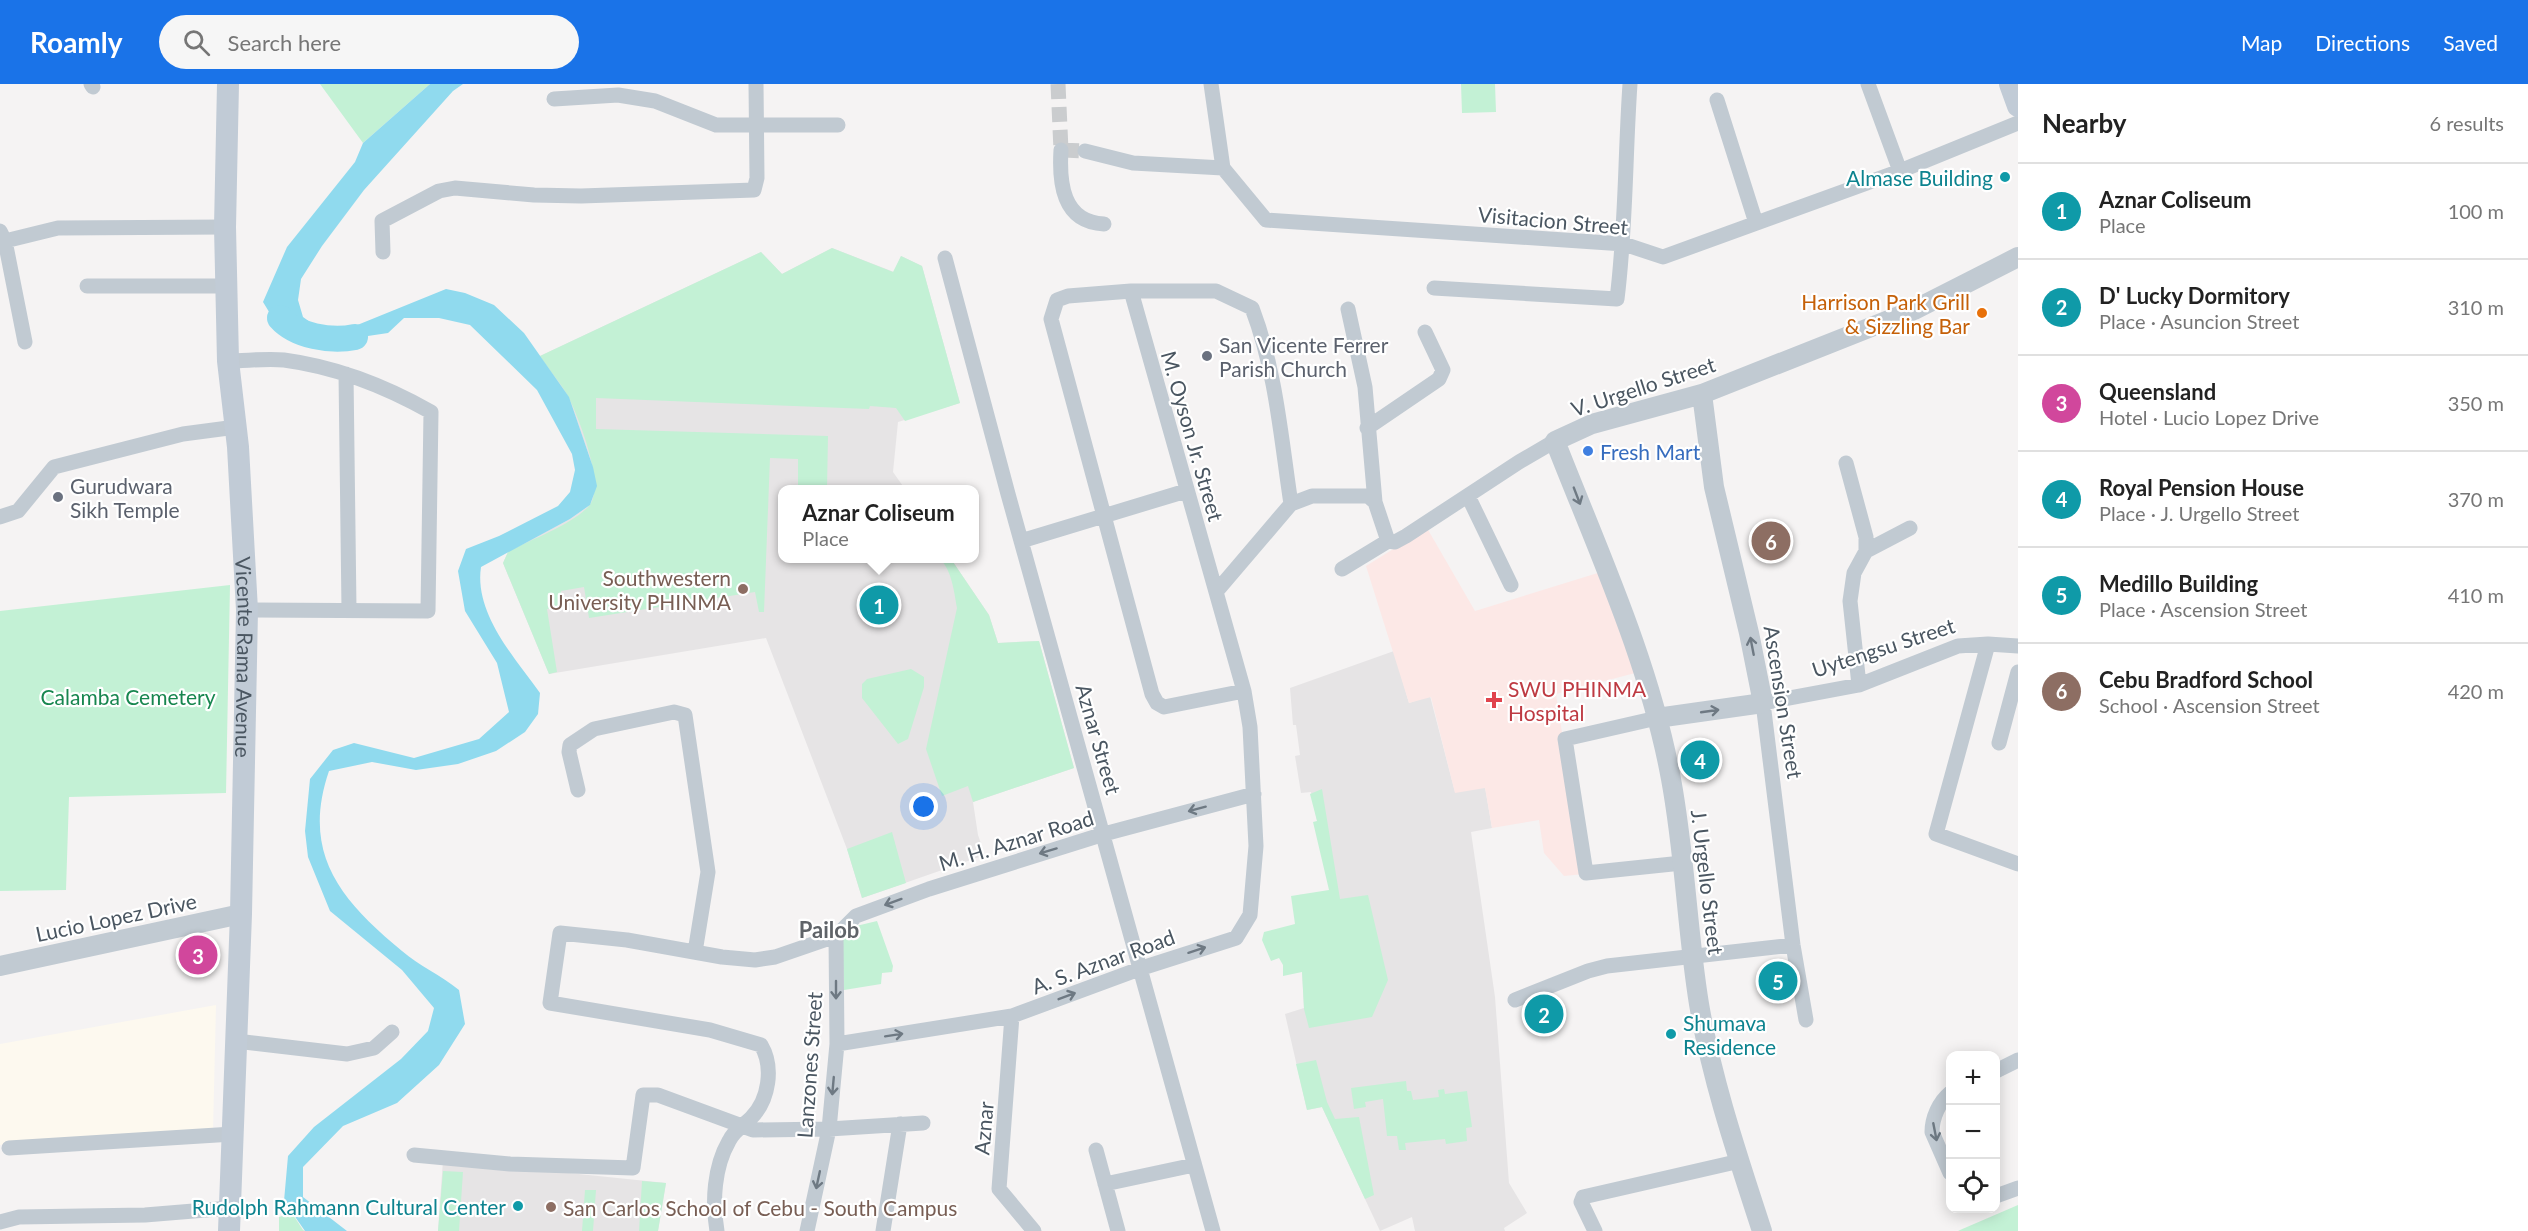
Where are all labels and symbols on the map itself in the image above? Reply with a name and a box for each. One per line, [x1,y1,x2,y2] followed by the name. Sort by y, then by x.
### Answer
[1846,165,1993,190] place label: Almase Building
[1998,170,2012,184] marker: Almase Building
[1477,201,1630,239] street label: Visitacion Street
[1801,289,1970,338] place label: Harrison Park Grill & Sizzling Bar
[1975,306,1989,320] marker: Harrison Park Grill & Sizzling Bar
[1219,332,1389,381] place label: San Vicente Ferrer Parish Church
[1157,348,1229,524] street label: M. Oyson Jr. Street
[1200,349,1214,363] marker: San Vicente Ferrer Parish Church
[1568,351,1719,421] street label: V. Urgello Street
[1600,439,1701,464] place label: Fresh Mart
[1581,444,1595,458] marker: Fresh Mart
[70,473,179,522] place label: Gurudwara Sikh Temple
[1572,486,1583,505] one-way arrow
[51,490,65,504] marker: Gurudwara Sikh Temple
[1752,518,1790,564] pin: 6
[232,556,260,758] street label: Vicente Rama Avenue
[548,565,732,614] place label: Southwestern University PHINMA
[736,582,750,596] marker: Southwestern University PHINMA
[860,582,898,628] pin: 1
[1808,612,1958,682] street label: Uytengsu Street
[1760,624,1808,781] street label: Ascension Street
[1746,637,1757,656] one-way arrow
[1508,676,1647,725] place label: SWU PHINMA Hospital
[1071,681,1127,798] street label: Aznar Street
[41,684,216,709] park label: Calamba Cemetery
[1485,691,1503,709] marker: SWU PHINMA Hospital
[1700,705,1719,716] one-way arrow
[1680,738,1720,782] pin: 4
[909,792,938,821] your location
[1188,804,1207,815] one-way arrow
[936,805,1096,875] street label: M. H. Aznar Road
[1687,808,1729,956] street label: J. Urgello Street
[1039,846,1058,857] one-way arrow
[33,888,199,946] street label: Lucio Lopez Drive
[884,898,902,909] one-way arrow
[799,916,859,943] district label: Pailob
[1028,924,1178,998] street label: A. S. Aznar Road
[178,932,218,978] pin: 3
[1187,944,1206,955] one-way arrow
[1758,958,1798,1004] pin: 5
[830,979,842,999] one-way arrow
[791,990,827,1139] street label: Lanzones Street
[1057,990,1076,1001] one-way arrow
[1524,992,1564,1036] pin: 2
[1683,1010,1776,1059] place label: Shumava Residence
[1664,1027,1678,1041] marker: Shumava Residence
[884,1029,904,1040] one-way arrow
[827,1076,838,1096] one-way arrow
[968,1100,998,1156] street label: Aznar
[1930,1122,1941,1141] one-way arrow
[812,1170,823,1189] one-way arrow
[192,1194,506,1219] place label: Rudolph Rahmann Cultural Center
[563,1195,957,1220] place label: San Carlos School of Cebu - South Campus
[511,1199,525,1213] marker: Rudolph Rahmann Cultural Center
[544,1200,558,1214] marker: San Carlos School of Cebu - South Campus

